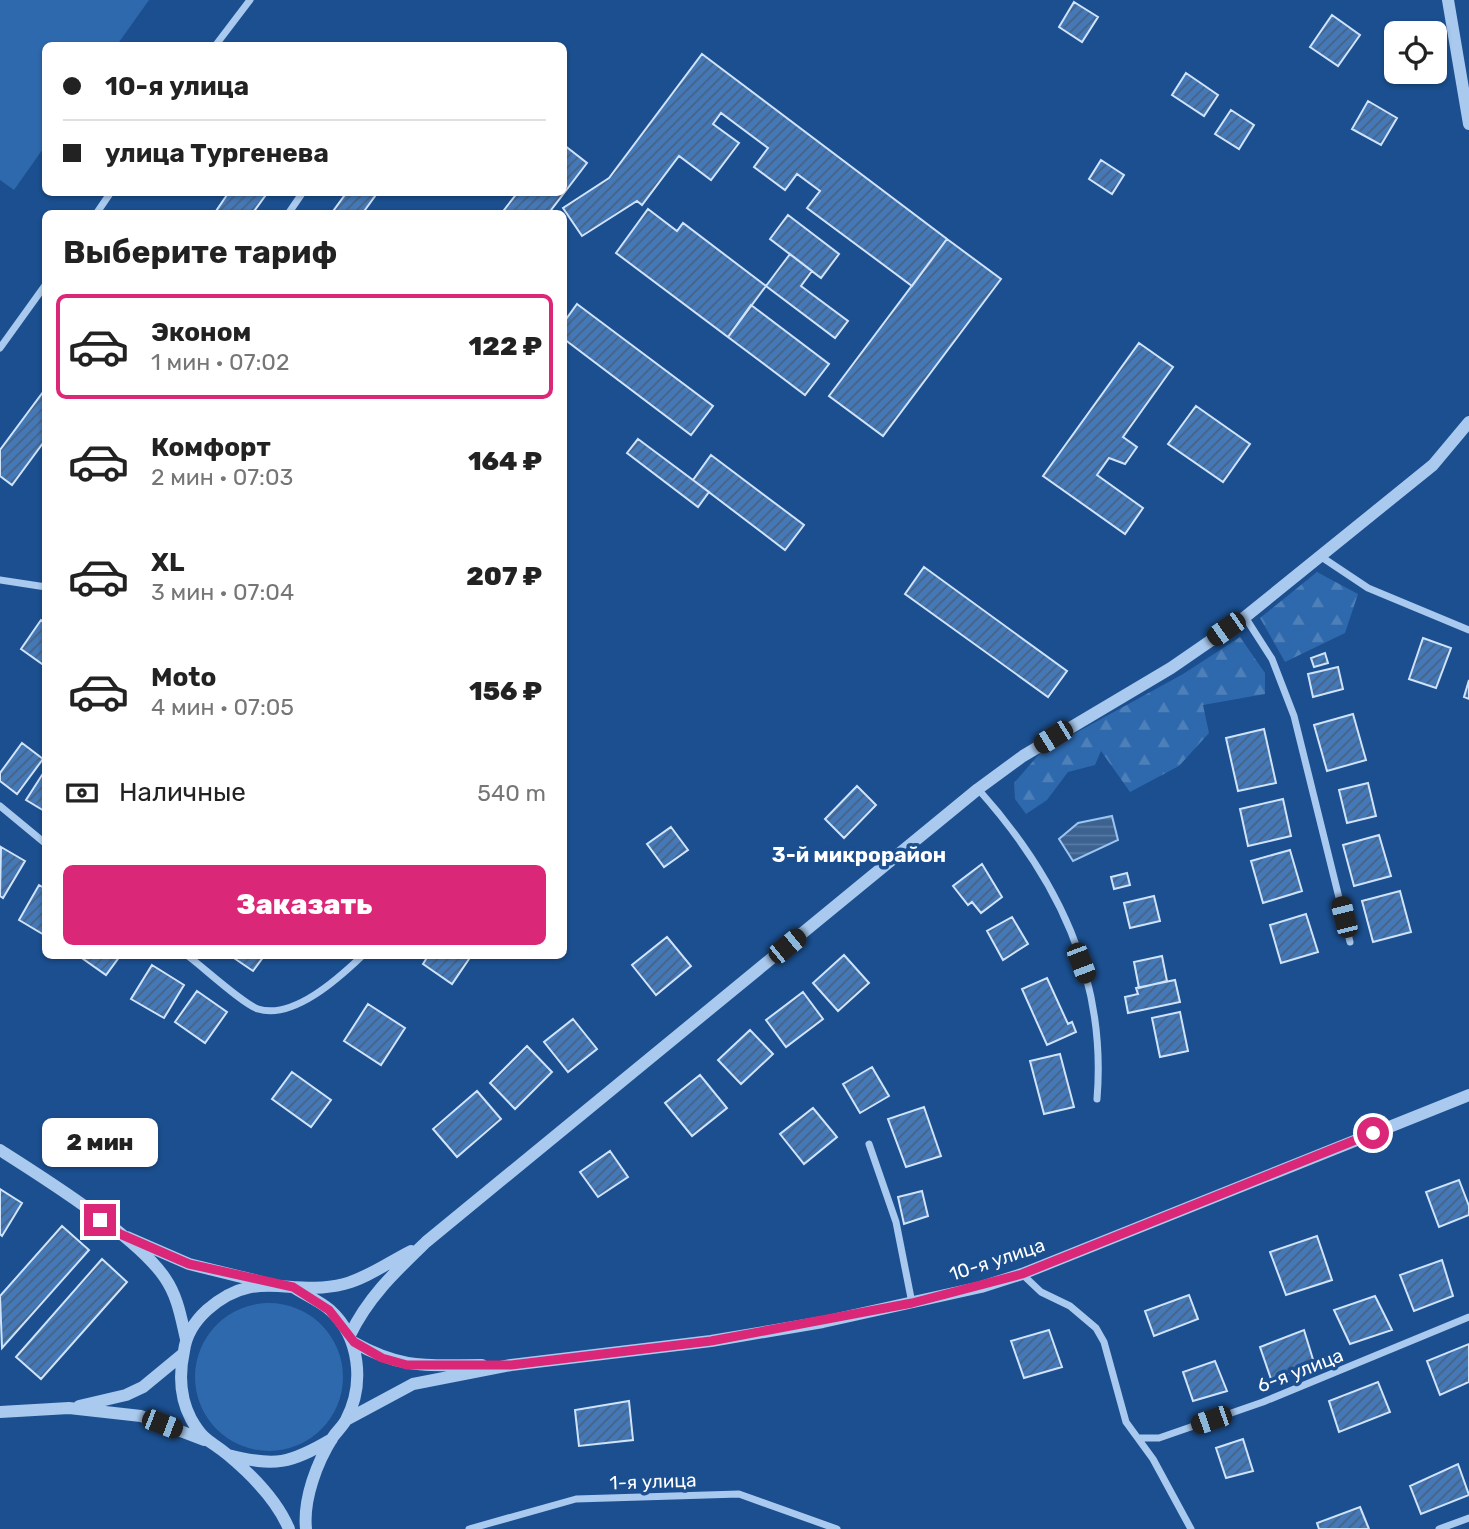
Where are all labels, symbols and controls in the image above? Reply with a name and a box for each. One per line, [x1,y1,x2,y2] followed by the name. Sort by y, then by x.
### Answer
[1384,21,1447,84] map controls
[1384,21,1447,84] button: locate
[105,71,249,102] text: 10-я улица
[105,138,329,169] text: улица Тургенева
[63,233,337,271] text: Выберите тариф
[67,315,130,378] icon: car
[151,317,251,348] text: Эконом
[469,331,542,362] text: 122 ₽
[151,348,289,376] text: 1 мин · 07:02
[67,430,130,493] icon: car
[151,432,271,463] text: Комфорт
[468,446,542,477] text: 164 ₽
[151,463,293,491] text: 2 мин · 07:03
[67,545,130,608] icon: car
[151,547,184,578] text: XL
[466,561,542,592] text: 207 ₽
[151,578,294,606] text: 3 мин · 07:04
[1203,608,1250,650] car
[67,660,130,723] icon: car
[151,662,216,693] text: Moto
[469,676,542,707] text: 156 ₽
[151,693,294,721] text: 4 мин · 07:05
[1030,717,1077,757] car
[63,774,101,812] icon: cash
[119,777,246,808] text: Наличные
[477,779,546,807] text: 540 m
[772,842,946,867] district label: 3-й микрорайон
[63,865,546,945] button: Заказать
[1329,894,1360,940] car
[765,925,810,967] car
[1064,940,1099,986] car
[1357,1117,1389,1149] route start
[42,1118,158,1168] callout: 2 мин
[66,1128,134,1156] text: 2 мин
[84,1204,116,1236] route end
[946,1233,1048,1286] street label: 10-я улица
[1254,1344,1346,1397] street label: 6-я улица
[1188,1403,1235,1437] car
[139,1407,186,1441] car
[609,1468,697,1495] street label: 1-я улица

